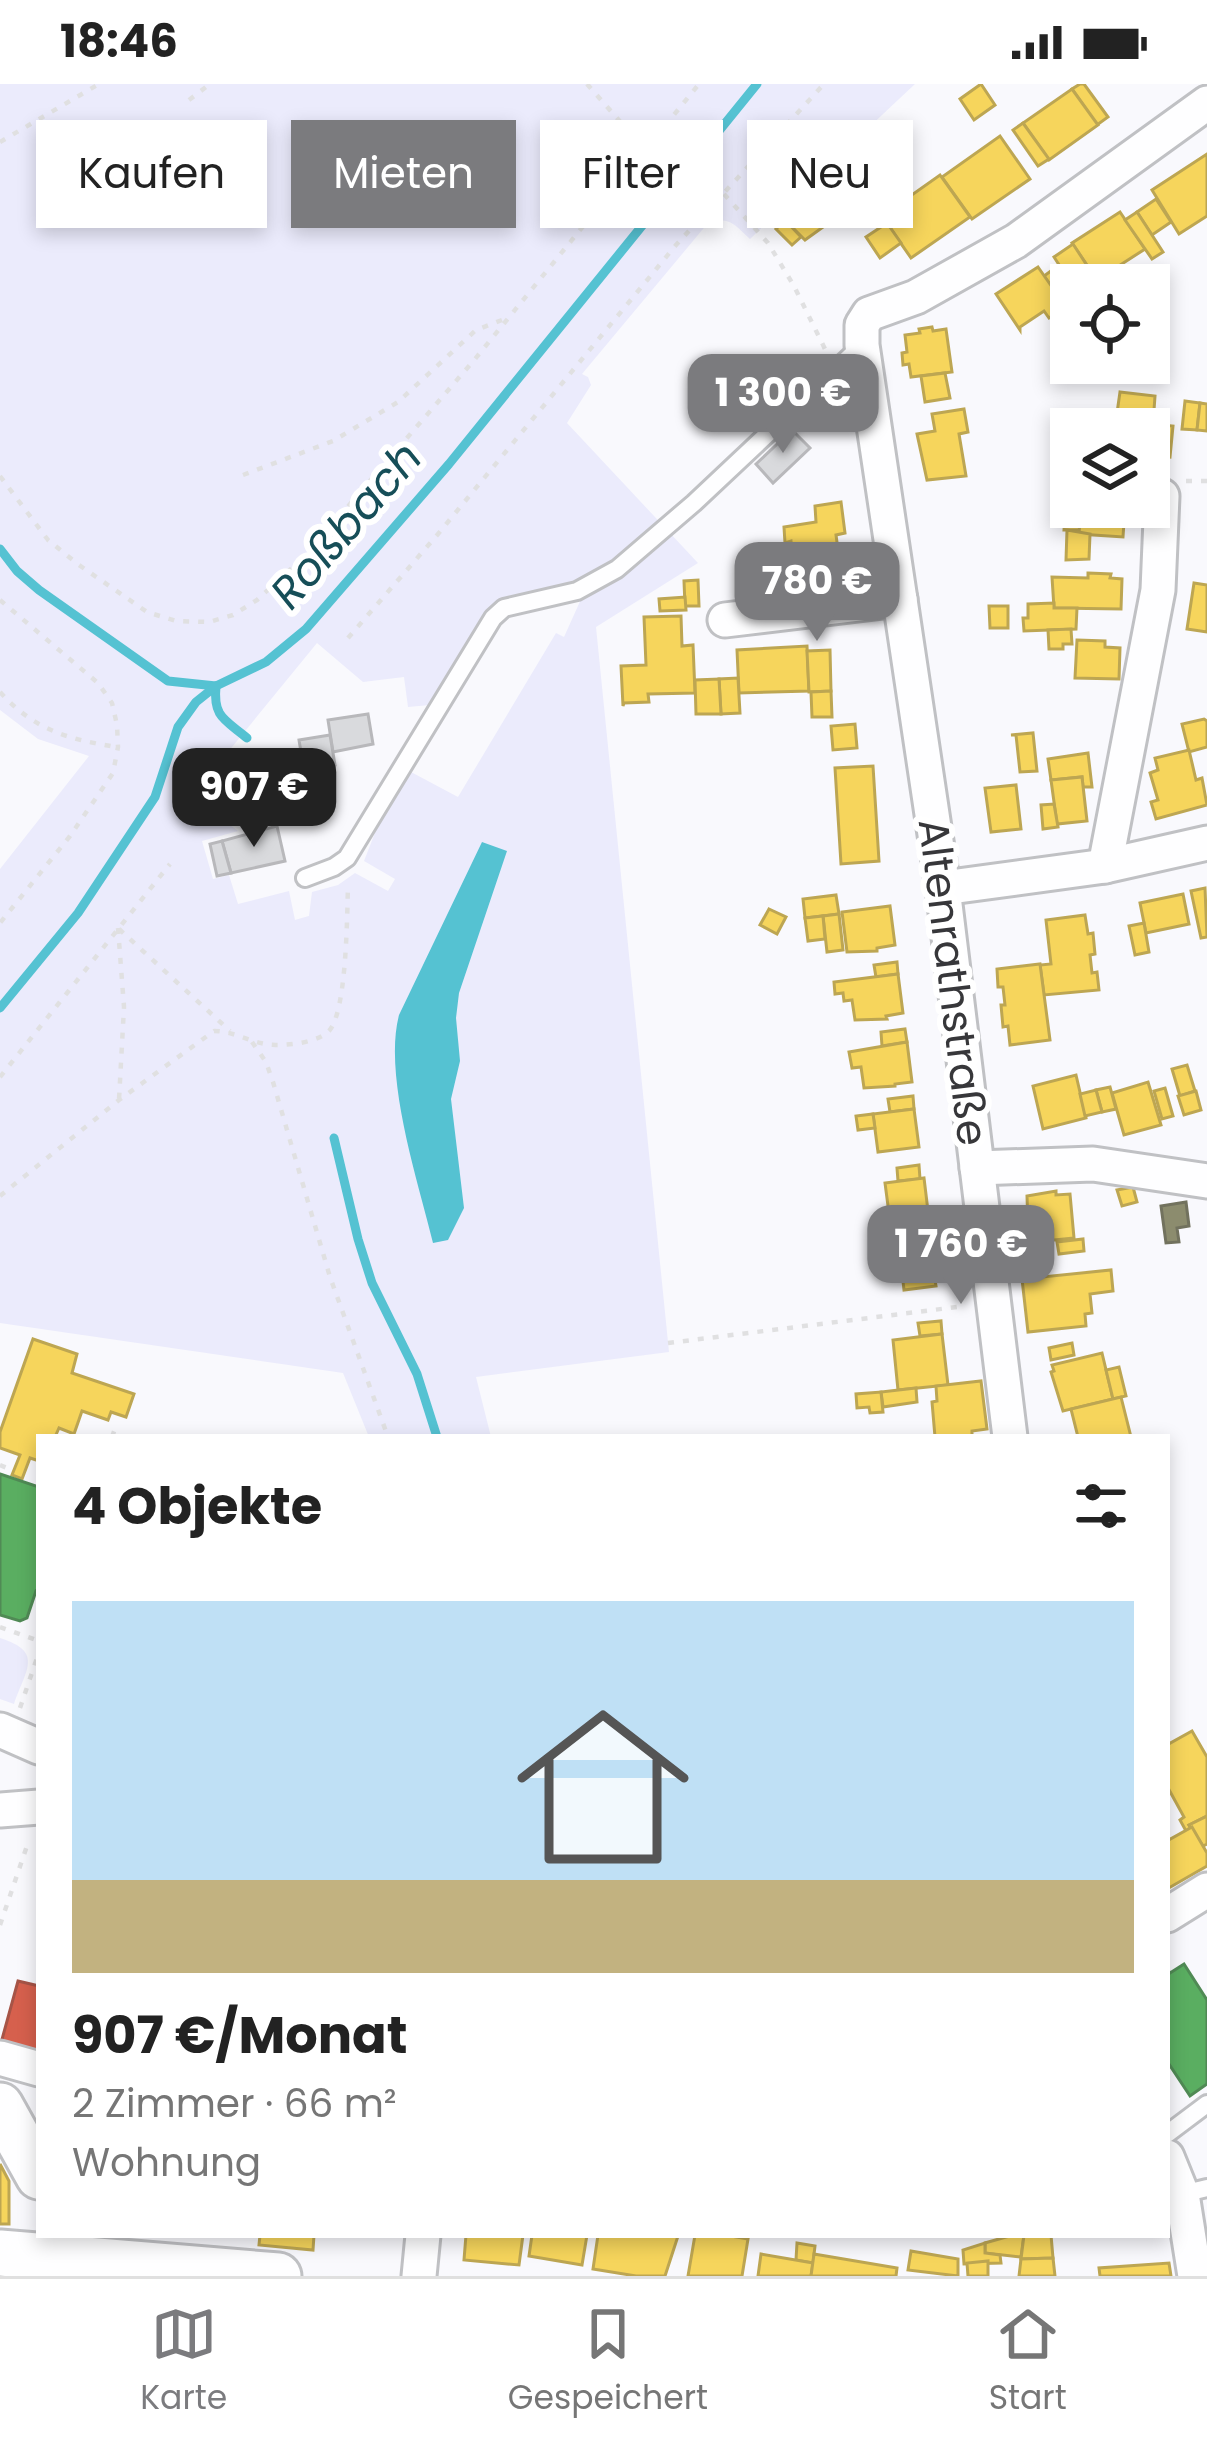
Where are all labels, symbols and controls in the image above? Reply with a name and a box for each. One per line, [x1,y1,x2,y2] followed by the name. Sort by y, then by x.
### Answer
[60,10,178,73] text: 18:46
[36,120,267,228] chip: Kaufen
[291,120,516,228] chip: Mieten
[540,120,723,228] chip: Filter
[747,120,913,228] chip: Neu
[1050,264,1170,528] map controls
[1050,264,1170,384] button: locate
[672,354,894,456] pin: 1 300 €
[715,365,851,420] text: 1 300 €
[1050,408,1170,528] button: layers
[256,428,436,622] water label: Roßbach
[733,542,901,644] pin: 780 €
[762,553,872,608] text: 780 €
[170,748,338,850] pin: 907 €
[199,759,309,814] text: 907 €
[904,815,1002,1149] street label: Altenrathstraße
[850,1205,1072,1307] pin: 1 760 €
[894,1216,1028,1271] text: 1 760 €
[72,1470,322,1542] text: 4 Objekte
[1068,1473,1134,1539] icon: filters
[495,1679,711,1895] icon: home
[72,1999,407,2071] text: 907 €/Monat
[72,2076,397,2131] text: 2 Zimmer · 66 m²
[72,2135,261,2190] text: Wohnung
[140,2301,227,2423] tab: Karte
[508,2301,708,2423] tab: Gespeichert
[989,2301,1067,2423] tab: Start

